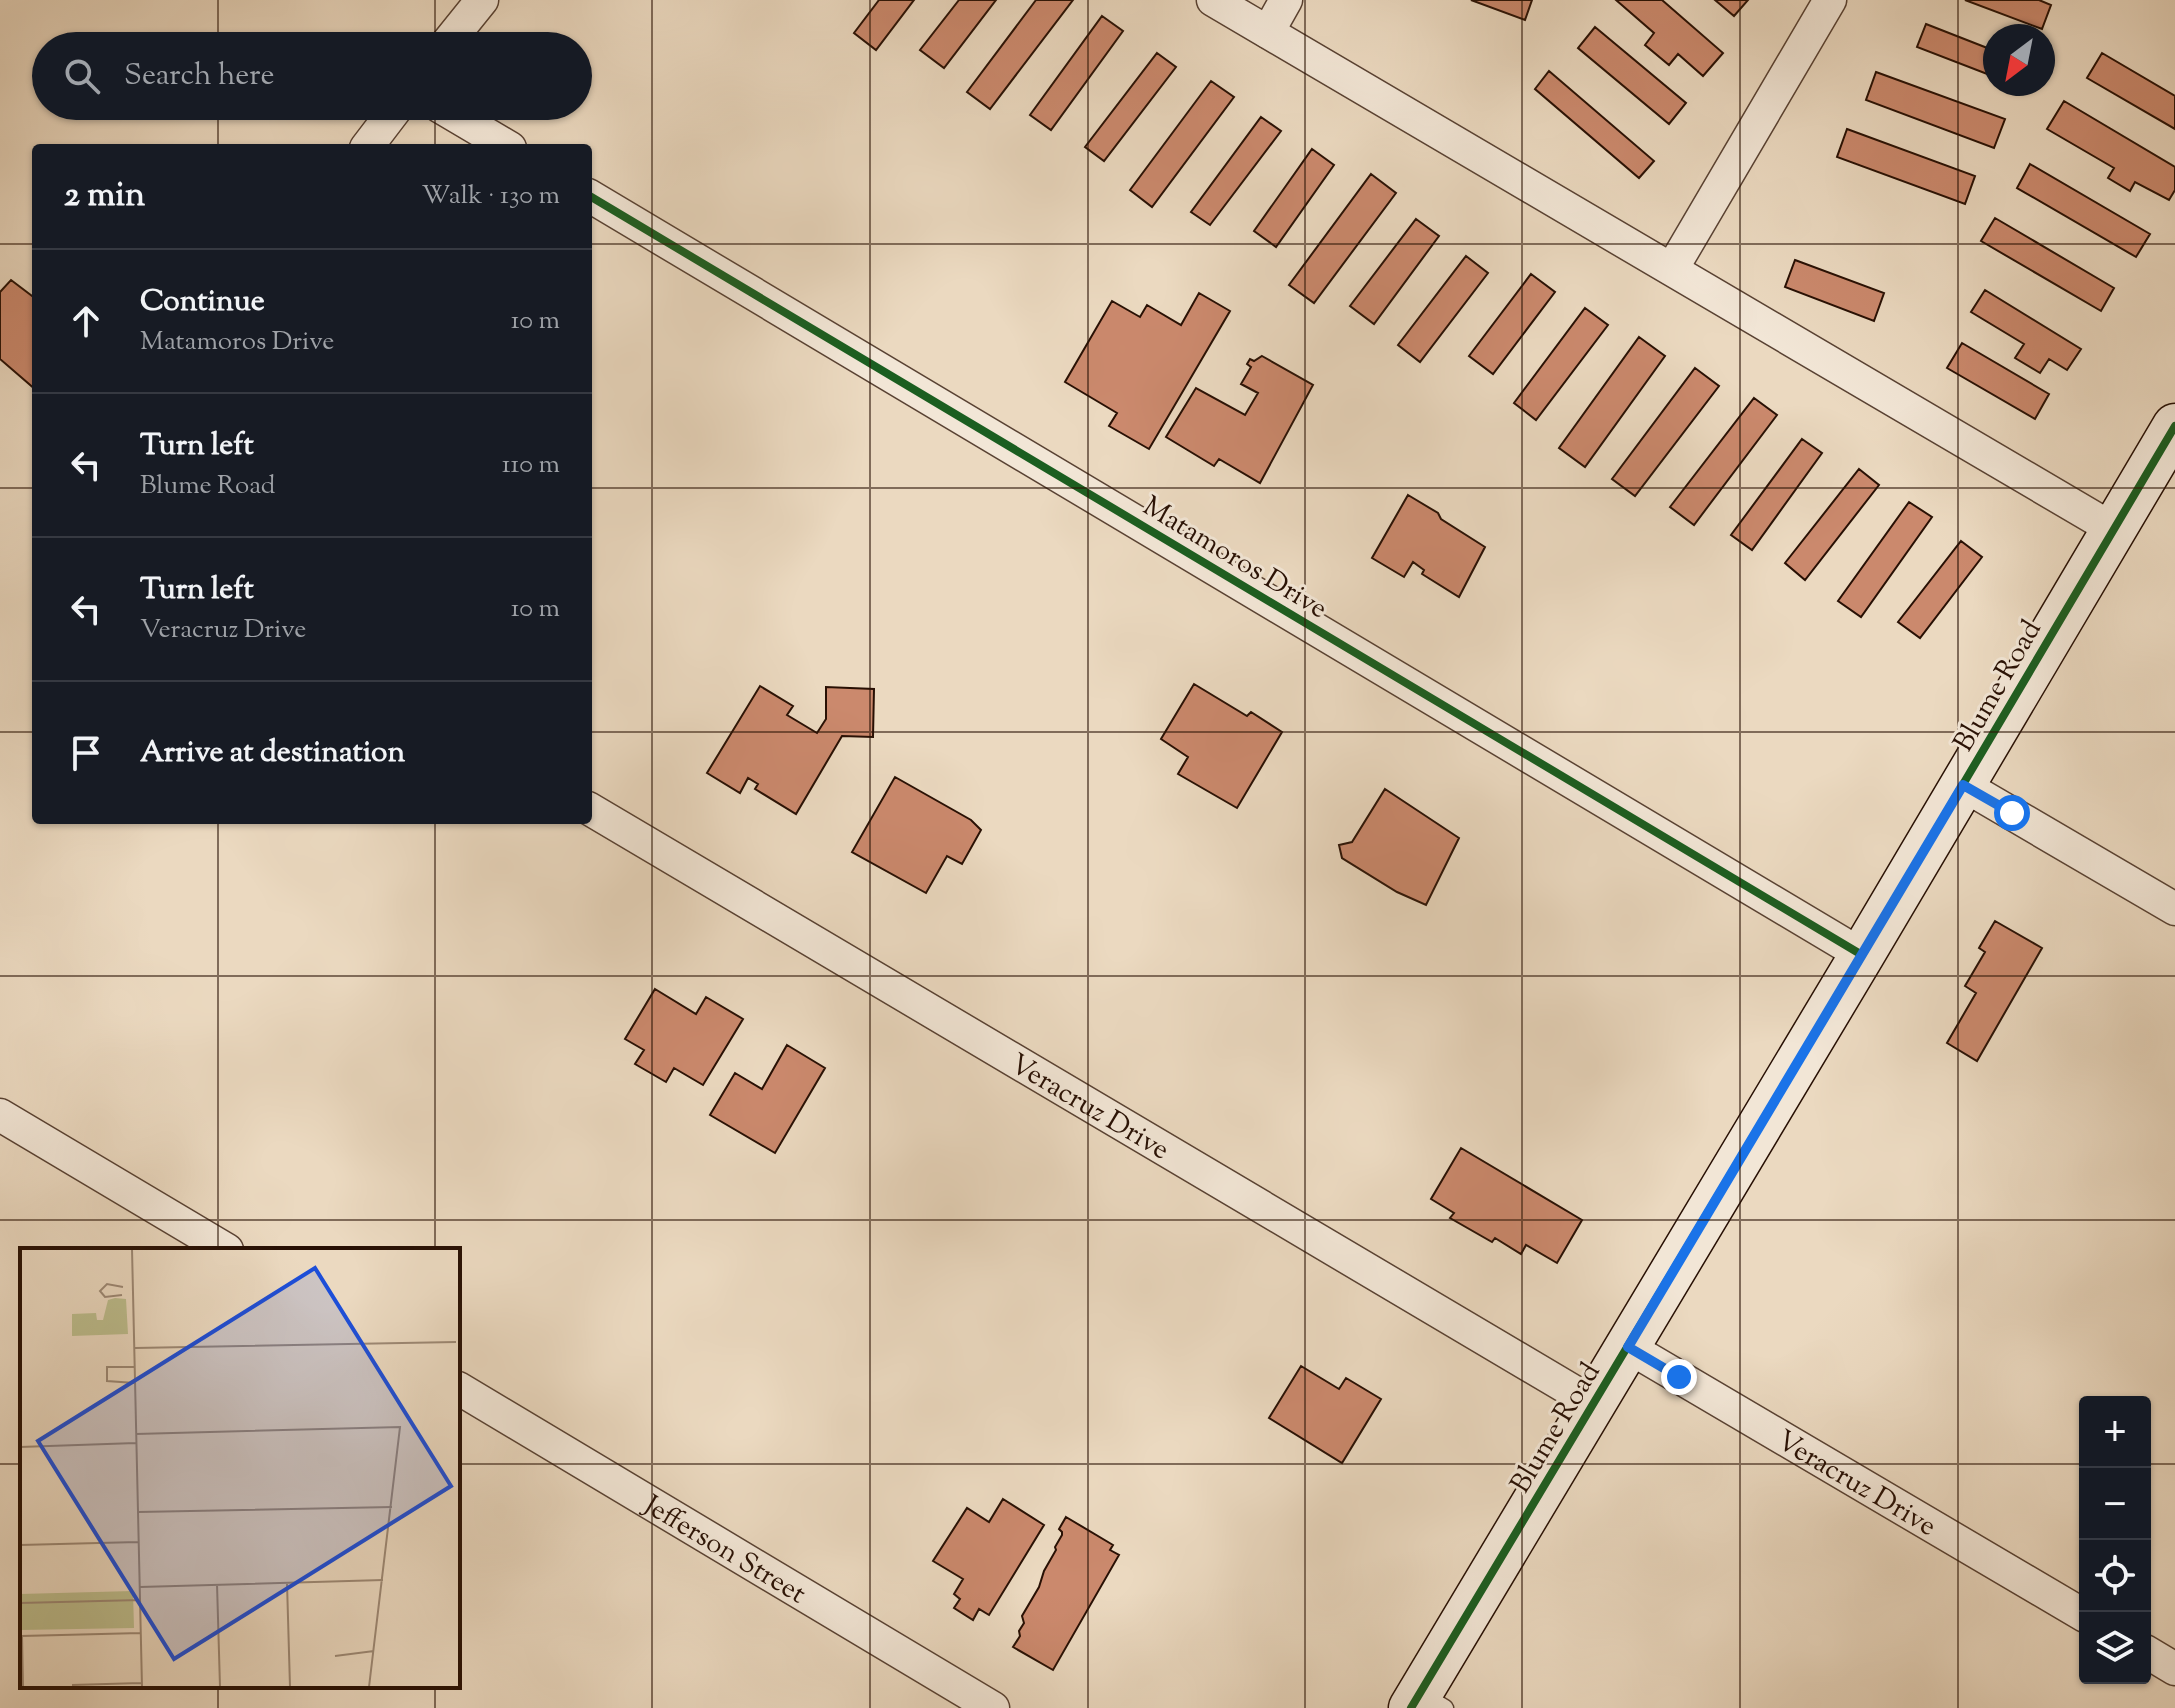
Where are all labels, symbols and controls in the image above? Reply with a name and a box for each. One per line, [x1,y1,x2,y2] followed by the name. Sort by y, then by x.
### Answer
[1983,24,2055,96] north arrow
[32,32,592,120] search box
[60,54,104,98] icon: search
[124,55,274,98] text: Search here
[64,172,145,221] text: 2 min
[421,178,560,215] text: Walk · 130 m
[140,281,265,324] text: Continue
[64,299,108,343] icon: ahead
[511,303,560,340] text: 10 m
[140,324,334,361] text: Matamoros Drive
[140,425,254,468] text: Turn left
[64,443,108,487] icon: left
[502,447,560,484] text: 110 m
[140,468,276,505] text: Blume Road
[1134,488,1334,630] street label: Matamoros Drive
[140,569,254,612] text: Turn left
[64,587,108,631] icon: left
[511,591,560,628] text: 10 m
[140,612,306,649] text: Veracruz Drive
[1945,613,2053,760] street label: Blume Road
[64,731,108,775] icon: arrive
[140,732,405,775] text: Arrive at destination
[1994,795,2030,831] route start
[1002,1045,1176,1171] street label: Veracruz Drive
[20,1248,460,1688] inset map
[1502,1356,1611,1501] street label: Blume Road
[1661,1359,1697,1395] route end
[2079,1396,2151,1684] map controls
[2079,1396,2151,1468] button: +
[1768,1422,1943,1547] street label: Veracruz Drive
[2079,1468,2151,1540] button: −
[634,1486,813,1615] street label: Jefferson Street
[2079,1540,2151,1612] button: locate
[2079,1612,2151,1684] button: layers

